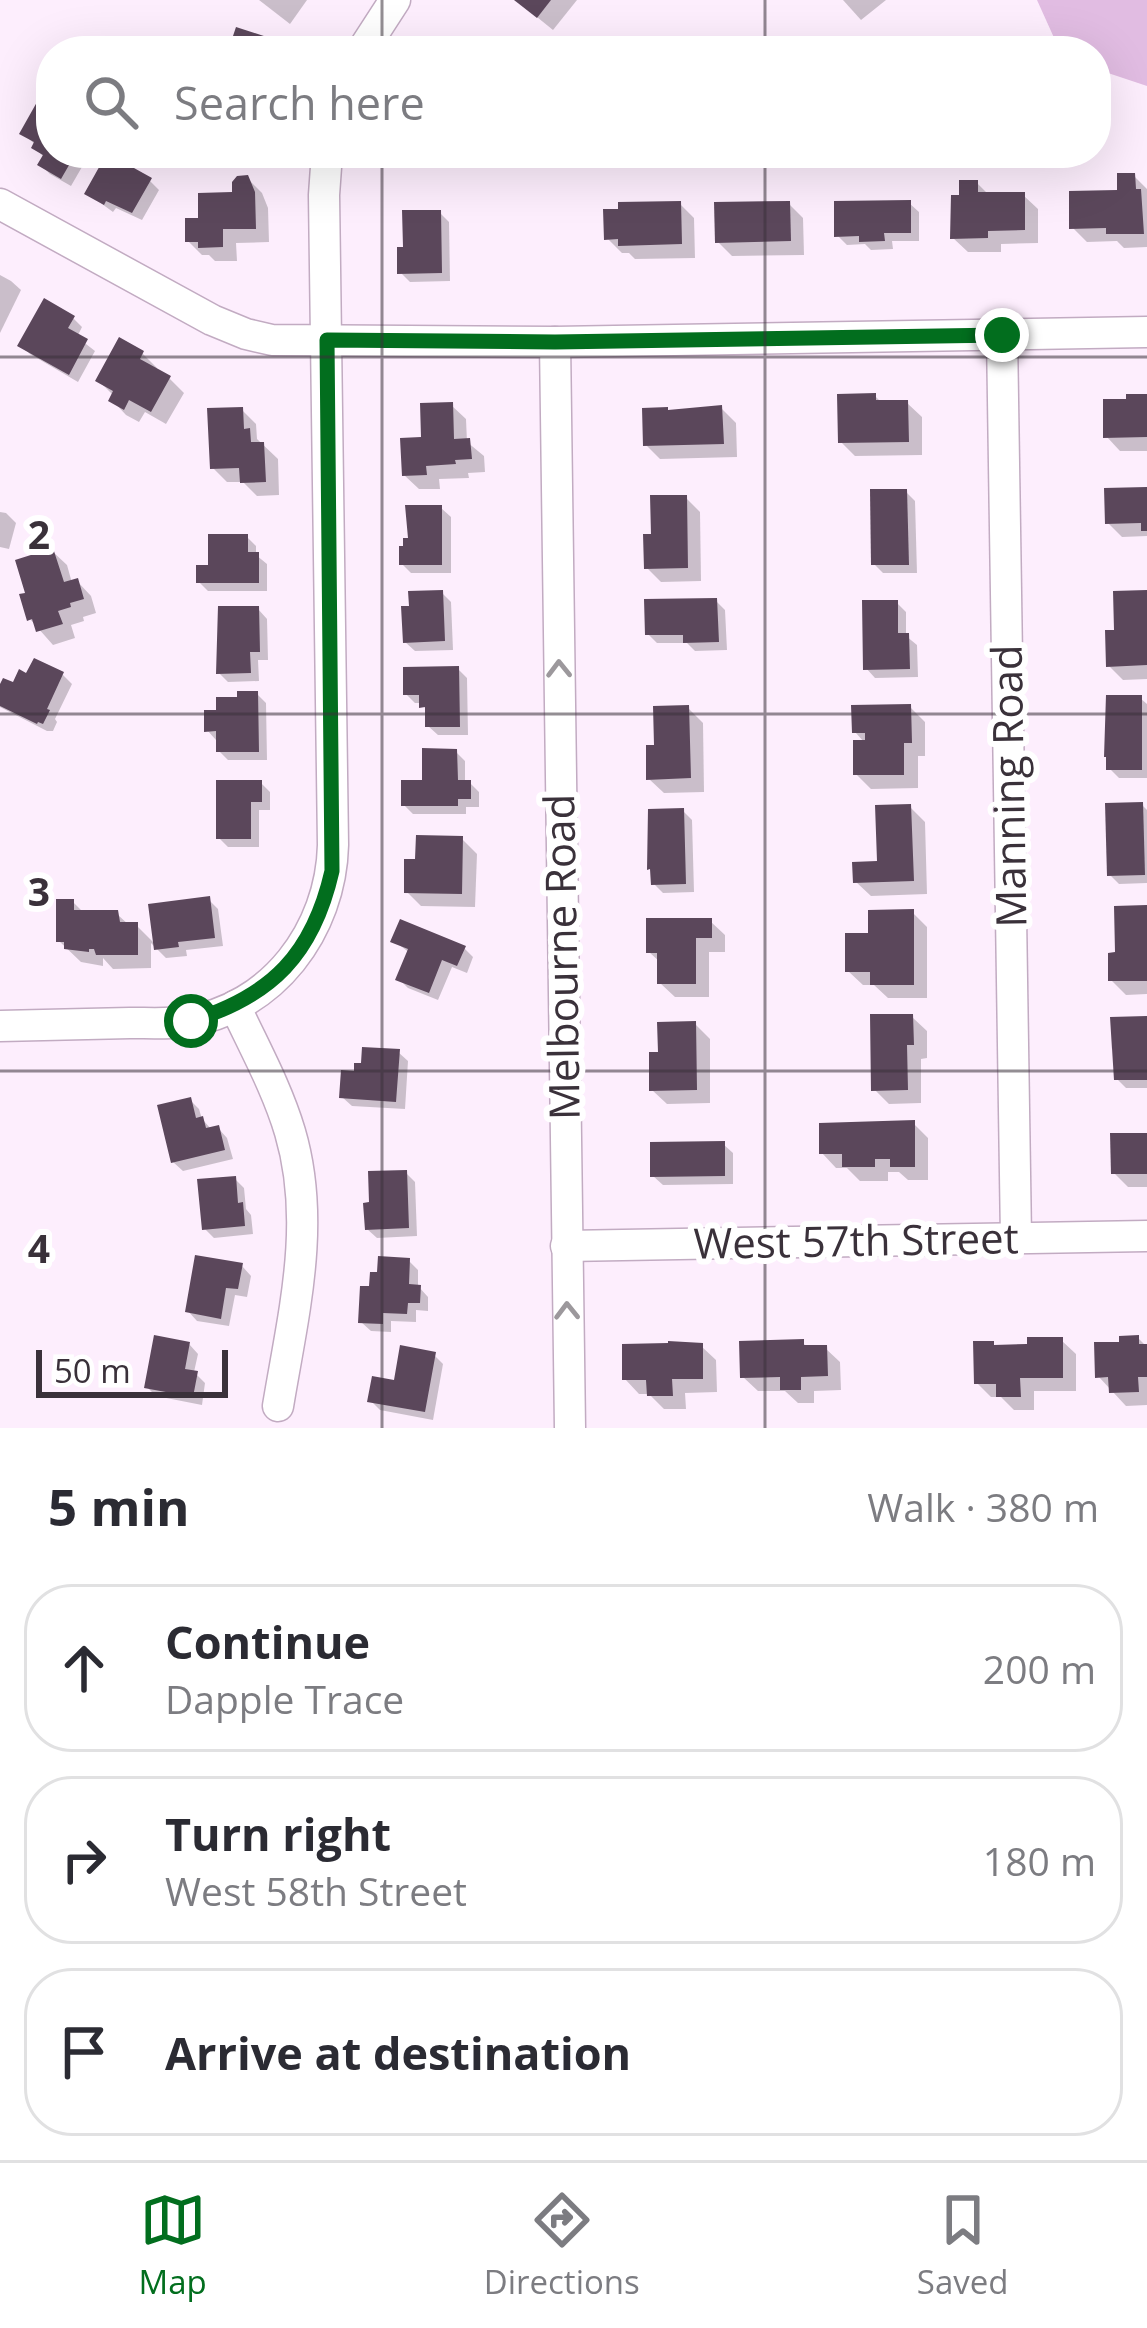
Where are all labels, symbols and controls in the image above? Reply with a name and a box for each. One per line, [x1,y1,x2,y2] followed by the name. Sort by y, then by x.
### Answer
[36,36,1111,168] search box
[78,69,144,135] icon: search
[174,72,425,133] text: Search here
[975,308,1029,362] route end
[28,507,50,560] text: 2
[977,644,1038,928] street label: Manning Road
[546,659,572,678] one-way arrow
[529,793,592,1121] street label: Melbourne Road
[28,864,50,917] text: 3
[164,994,218,1048] route start
[693,1208,1019,1271] street label: West 57th Street
[28,1221,50,1274] text: 4
[555,1301,581,1320] one-way arrow
[36,1344,228,1397] scale bar
[54,1348,131,1393] text: 50 m
[48,1471,190,1541] text: 5 min
[867,1480,1099,1533] text: Walk · 380 m
[165,1611,370,1672] text: Continue
[51,1635,117,1701] icon: ahead
[983,1642,1096,1695] text: 200 m
[165,1672,404,1725] text: Dapple Trace
[165,1803,391,1864] text: Turn right
[51,1827,117,1893] icon: right
[983,1834,1096,1887] text: 180 m
[165,1864,467,1917] text: West 58th Street
[51,2019,117,2085] icon: arrive
[165,2022,631,2083] text: Arrive at destination
[139,2187,207,2304] tab: Map
[484,2187,640,2304] tab: Directions
[917,2187,1008,2304] tab: Saved

